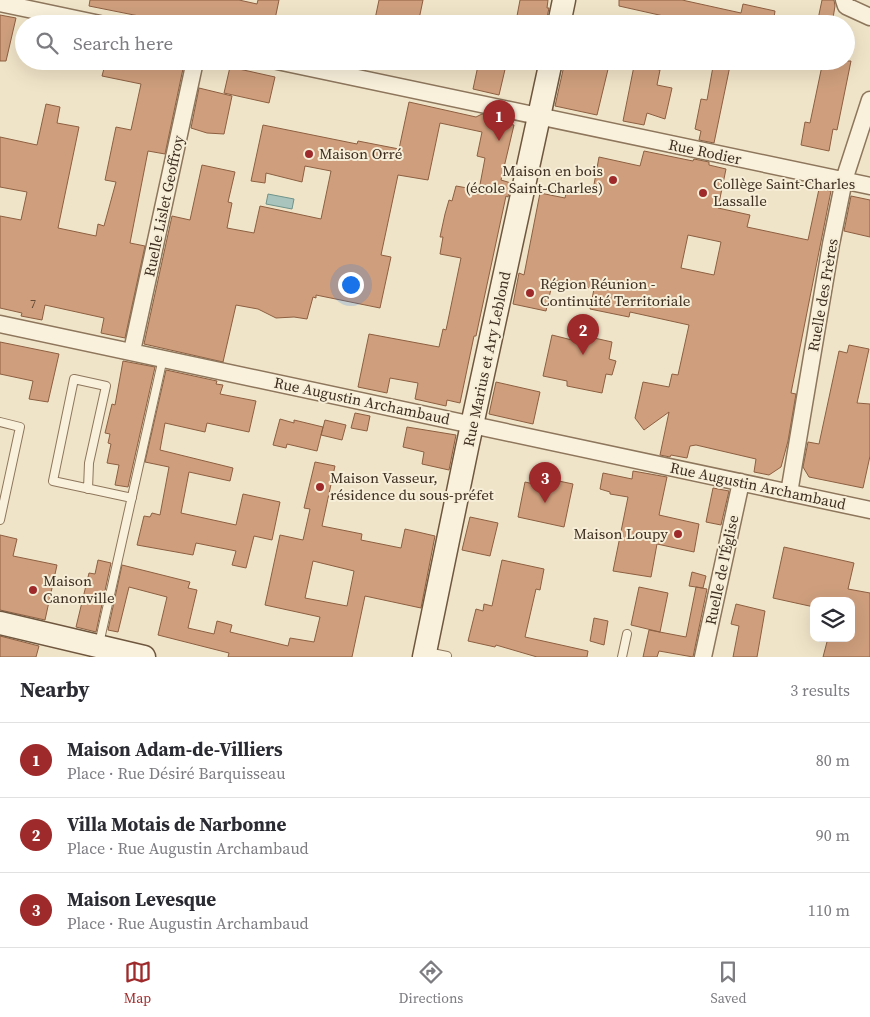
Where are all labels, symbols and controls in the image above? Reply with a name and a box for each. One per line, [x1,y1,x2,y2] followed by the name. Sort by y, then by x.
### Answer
[15,15,855,70] search box
[33,29,61,57] icon: search
[73,30,173,56] text: Search here
[483,100,515,141] pin: 1
[138,133,189,279] street label: Ruelle Lislet Geoffroy
[667,134,744,170] street label: Rue Rodier
[319,143,403,164] place label: Maison Orré
[303,148,315,160] marker: Maison Orré
[465,160,603,198] place label: Maison en bois (école Saint-Charles)
[713,173,855,211] place label: Collège Saint-Charles Lassalle
[607,174,619,186] marker: Maison en bois (école Saint-Charles)
[697,187,709,199] marker: Collège Saint-Charles Lassalle
[802,237,843,353] street label: Ruelle des Frères
[458,269,515,448] street label: Rue Marius et Ary Leblond
[338,272,364,298] your location
[540,273,691,311] place label: Région Réunion - Continuité Territoriale
[524,287,536,299] marker: Région Réunion - Continuité Territoriale
[30,296,36,312] house number: 7
[567,314,599,355] pin: 2
[272,372,452,430] street label: Rue Augustin Archambaud
[668,457,848,515] street label: Rue Augustin Archambaud
[529,462,561,503] pin: 3
[330,467,494,505] place label: Maison Vasseur, résidence du sous-préfet
[314,481,326,493] marker: Maison Vasseur, résidence du sous-préfet
[700,513,743,627] street label: Ruelle de l'Église
[573,523,668,544] place label: Maison Loupy
[672,528,684,540] marker: Maison Loupy
[43,570,115,608] place label: Maison Canonville
[27,584,39,596] marker: Maison Canonville
[810,597,855,642] map controls
[810,597,855,642] button: layers
[20,675,90,704] text: Nearby
[790,679,850,701] text: 3 results
[67,736,283,762] text: Maison Adam-de-Villiers
[32,749,40,771] text: 1
[816,749,850,771] text: 80 m
[67,762,286,784] text: Place · Rue Désiré Barquisseau
[67,811,286,837] text: Villa Motais de Narbonne
[32,824,40,846] text: 2
[816,824,850,846] text: 90 m
[67,837,309,859] text: Place · Rue Augustin Archambaud
[67,886,216,912] text: Maison Levesque
[32,899,40,921] text: 3
[808,899,850,921] text: 110 m
[67,912,309,934] text: Place · Rue Augustin Archambaud
[124,958,152,1008] tab: Map
[399,958,463,1008] tab: Directions
[711,958,746,1008] tab: Saved

